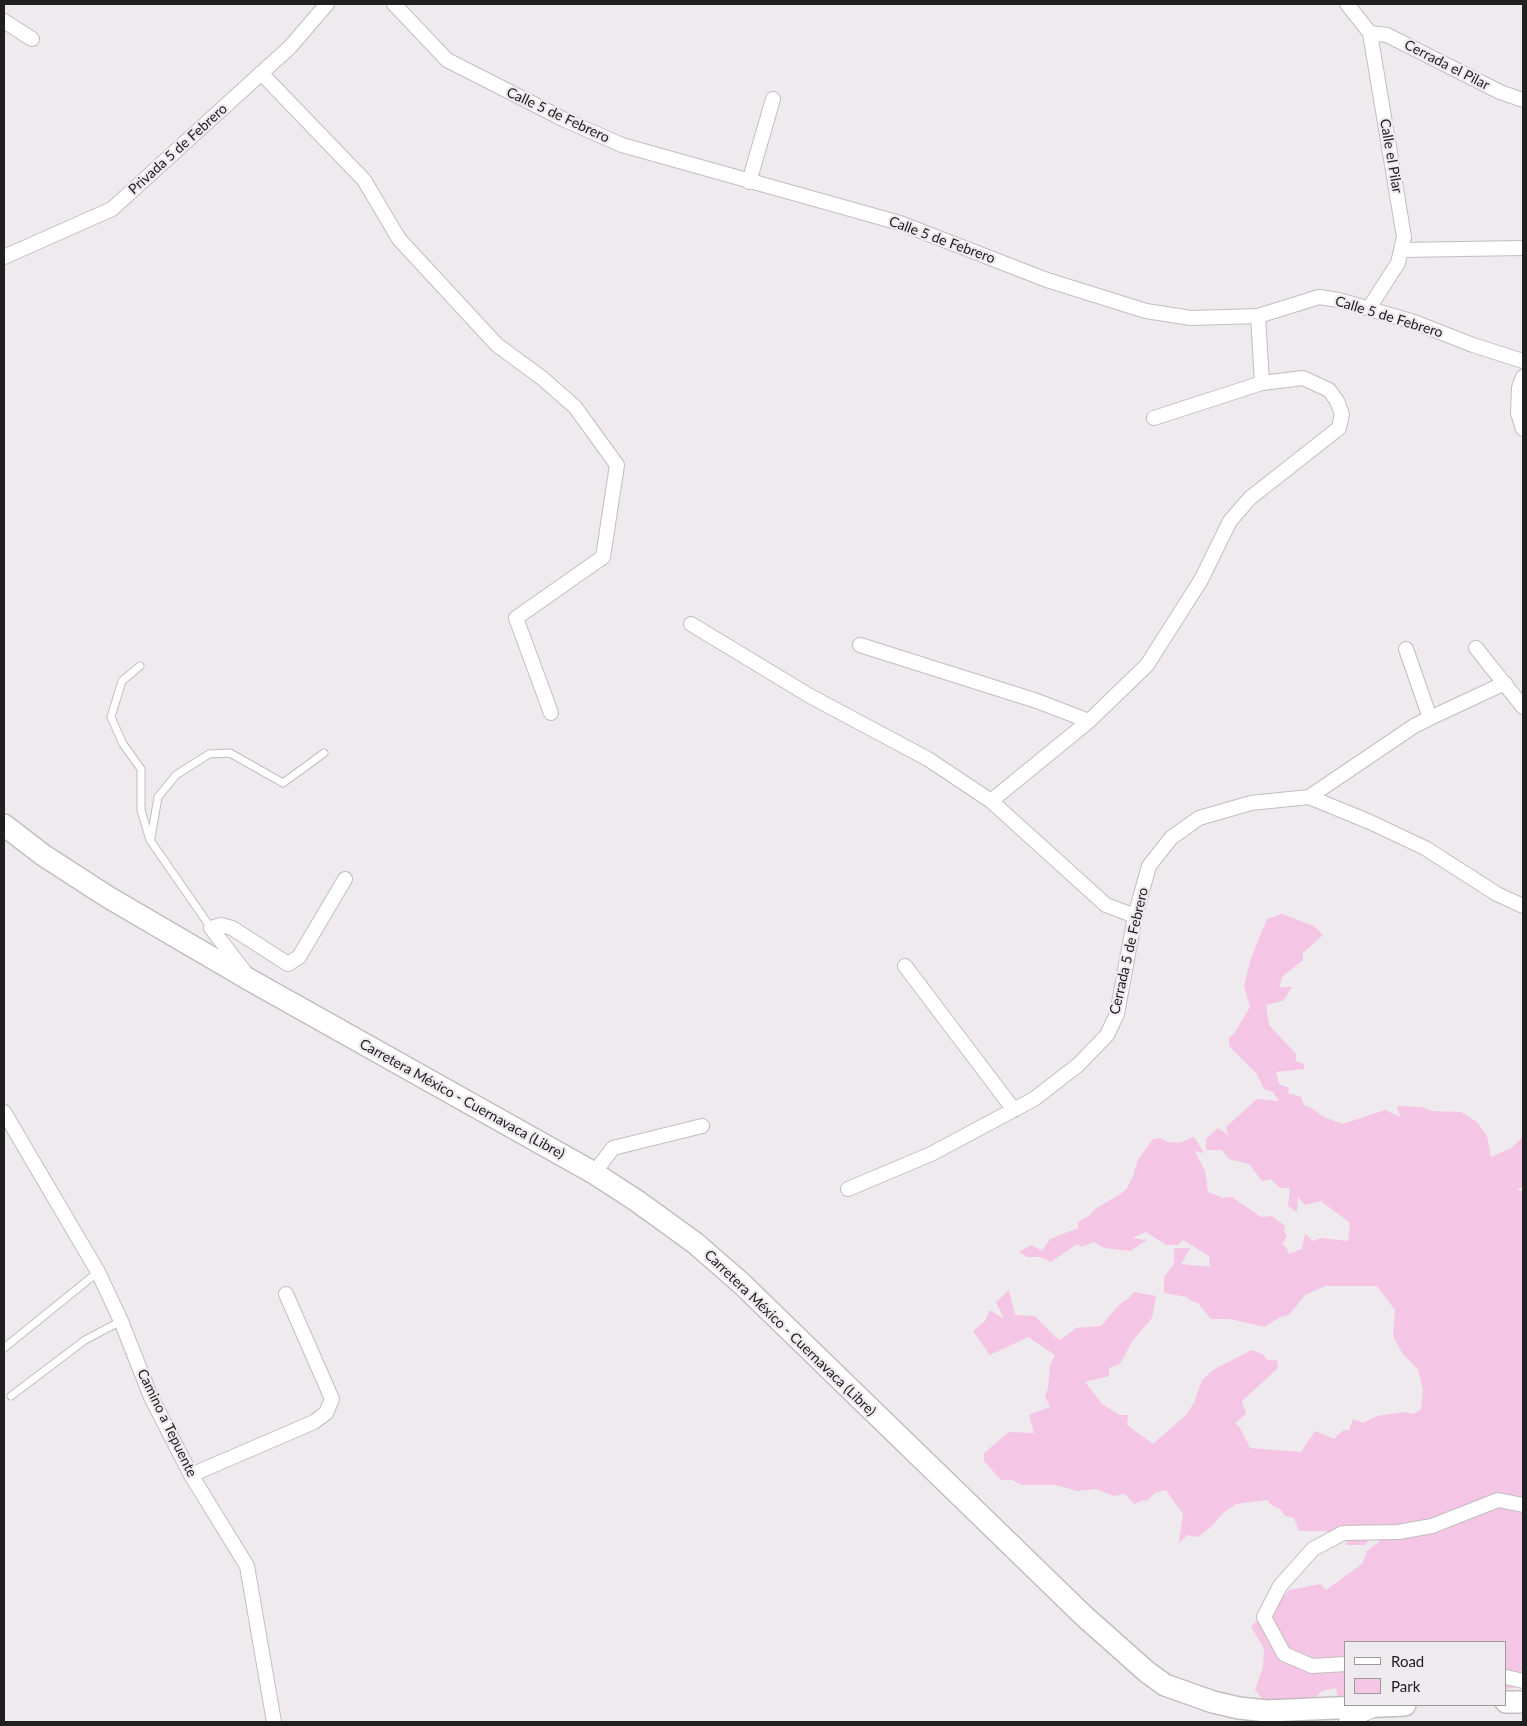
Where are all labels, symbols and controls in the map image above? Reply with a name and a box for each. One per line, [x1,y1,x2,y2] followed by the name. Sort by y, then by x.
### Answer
[1402,36,1492,94] street label: Cerrada el Pilar
[504,84,612,146] street label: Calle 5 de Febrero
[125,100,231,198] street label: Privada 5 de Febrero
[1376,117,1406,195] street label: Calle el Pilar
[887,213,997,267] street label: Calle 5 de Febrero
[1333,293,1445,341] street label: Calle 5 de Febrero
[1106,886,1152,1016] street label: Cerrada 5 de Febrero
[357,1035,567,1163] street label: Carretera México - Cuernavaca (Libre)
[701,1246,879,1420] street label: Carretera México - Cuernavaca (Libre)
[134,1366,200,1480] street label: Camino a Tepuente
[1344,1641,1507,1706] legend
[1391,1652,1424,1670] text: Road
[1391,1677,1420,1695] text: Park

